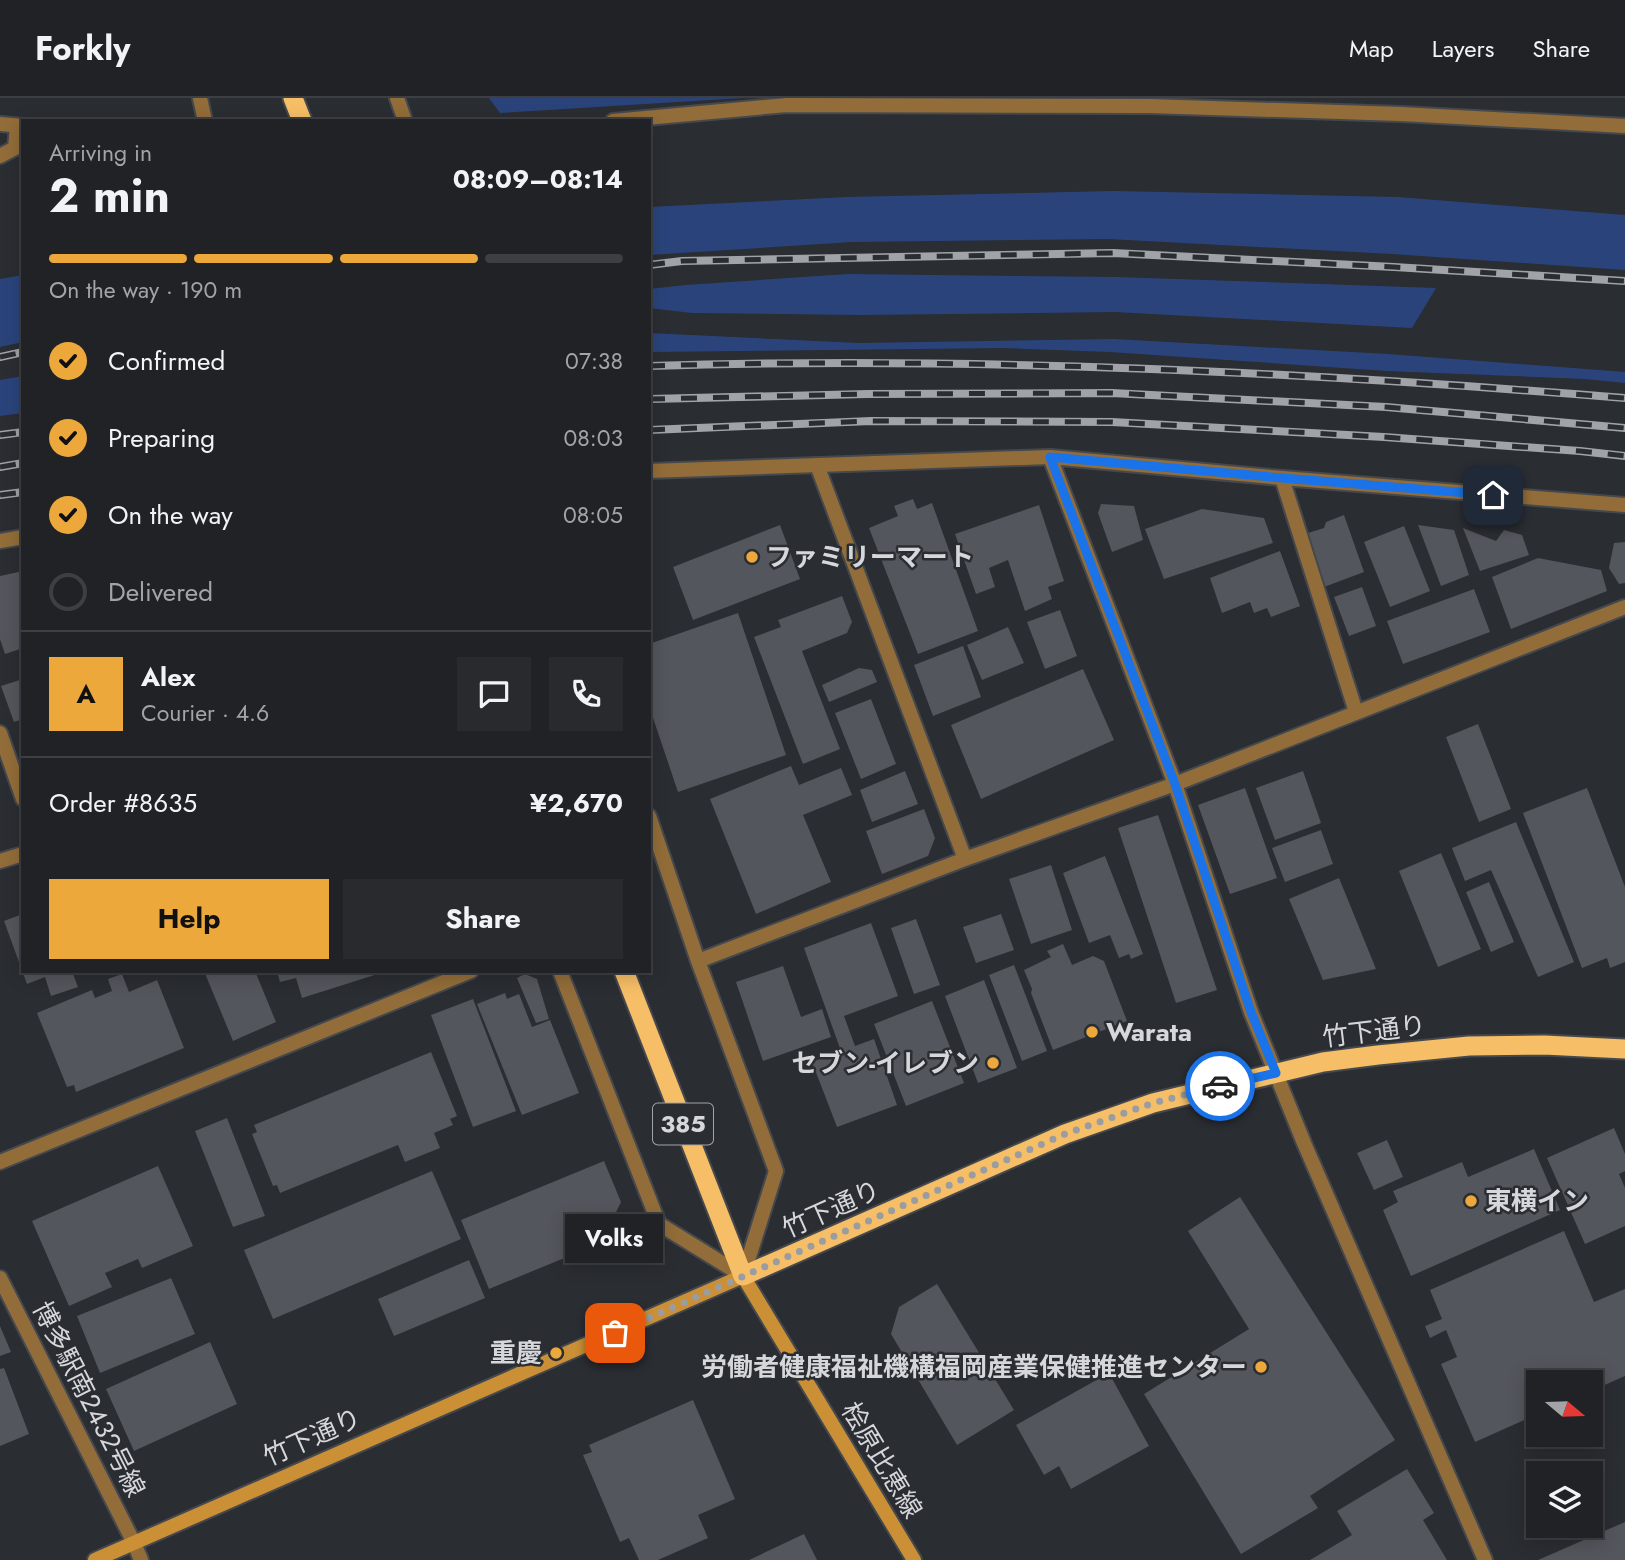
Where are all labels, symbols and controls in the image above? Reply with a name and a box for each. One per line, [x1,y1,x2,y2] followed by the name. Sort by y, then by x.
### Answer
[35,25,130,72] text: Forkly
[1349,31,1394,66] text: Map
[1432,31,1494,66] text: Layers
[1532,31,1590,66] text: Share
[49,136,152,170] text: Arriving in
[453,160,623,198] text: 08:09–08:14
[49,163,170,229] text: 2 min
[49,273,242,307] text: On the way · 190 m
[49,342,87,380] icon: check
[108,342,225,380] text: Confirmed
[565,344,623,378] text: 07:38
[49,419,87,457] icon: check
[108,419,215,457] text: Preparing
[563,421,623,455] text: 08:03
[1463,465,1523,525] pin
[1474,476,1512,514] icon: home
[49,496,87,534] icon: check
[108,496,233,534] text: On the way
[563,498,623,532] text: 08:05
[766,538,974,576] place label: ファミリーマート
[744,549,760,565] marker: ファミリーマート
[108,573,213,611] text: Delivered
[457,657,531,731] button: chat
[549,657,623,731] button: phone
[141,658,195,696] text: Alex
[76,675,96,713] text: A
[141,696,269,730] text: Courier · 4.6
[49,784,197,822] text: Order #8635
[530,784,623,822] text: ¥2,670
[49,879,329,959] button: Help
[343,879,623,959] button: Share
[1320,1006,1428,1056] street label: 竹下通り
[1106,1013,1192,1051] place label: Warata
[1084,1024,1100,1040] marker: Warata
[791,1044,979,1082] place label: セブン-イレブン
[1185,1051,1255,1121] courier
[985,1055,1001,1071] marker: セブン-イレブン
[1201,1067,1239,1105] icon: car
[653,1104,713,1144] road number: 385
[776,1170,886,1248] street label: 竹下通り
[1485,1182,1589,1220] place label: 東横イン
[1463,1193,1479,1209] marker: 東横イン
[566,1214,664,1263] callout: Volks
[585,1221,643,1255] text: Volks
[23,1295,155,1503] street label: 博多駅南2432号線
[585,1303,645,1363] pin
[596,1314,634,1352] icon: bag
[490,1334,542,1372] place label: 重慶
[548,1345,564,1361] marker: 重慶
[701,1348,1247,1386] place label: 労働者健康福祉機構福岡産業保健推進センター
[1253,1359,1269,1375] marker: 労働者健康福祉機構福岡産業保健推進センター
[1526,1370,1603,1447] north arrow
[1526,1370,1603,1538] map controls
[832,1394,932,1526] street label: 桧原比恵線
[257,1398,367,1476] street label: 竹下通り
[1526,1461,1603,1538] button: layers

